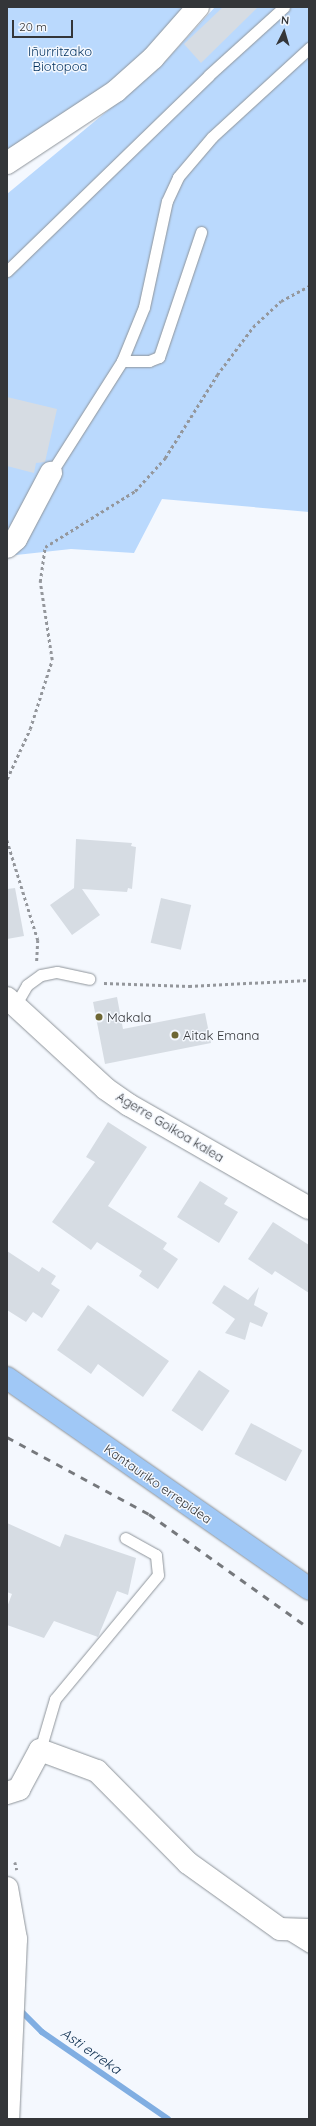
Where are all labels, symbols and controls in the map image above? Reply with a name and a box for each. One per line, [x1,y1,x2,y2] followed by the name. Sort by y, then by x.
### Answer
[14,12,75,38] scale bar
[264,12,304,52] north arrow
[280,13,290,27] text: N
[19,19,47,34] text: 20 m
[28,44,92,75] park label: Iñurritzako Biotopoa
[107,1009,151,1025] place label: Makala
[94,1012,104,1022] marker: Makala
[183,1027,259,1043] place label: Aitak Emana
[170,1030,180,1040] marker: Aitak Emana
[113,1089,227,1165] street label: Agerre Goikoa kalea
[101,1441,215,1527] street label: Kantauriko errepidea
[58,2024,124,2078] water label: Asti erreka

